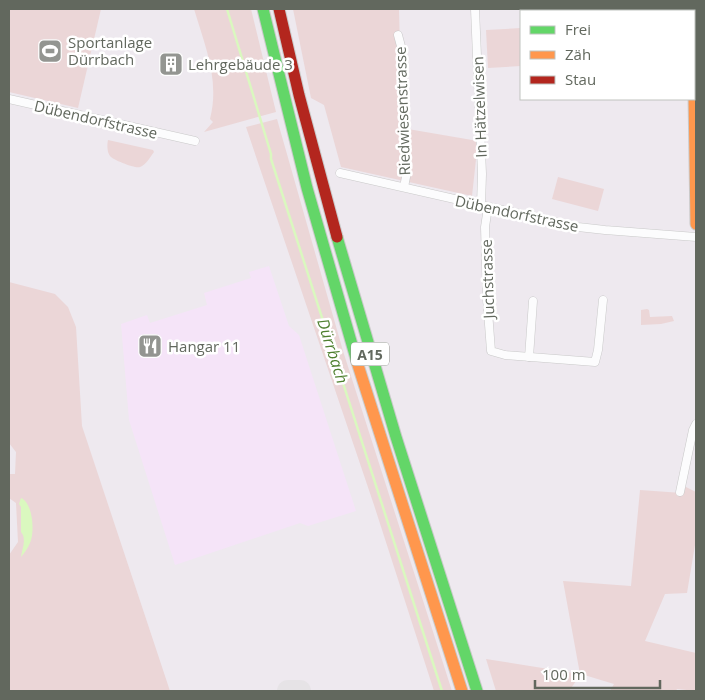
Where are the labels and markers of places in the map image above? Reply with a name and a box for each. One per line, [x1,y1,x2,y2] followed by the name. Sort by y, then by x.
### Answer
[68,32,152,69] place label: Sportanlage Dürrbach
[37,38,63,64] sports icon: Sportanlage Dürrbach
[158,51,184,77] building icon: Lehrgebäude 3
[188,54,293,74] place label: Lehrgebäude 3
[137,333,163,359] restaurant icon: Hangar 11
[168,336,240,356] place label: Hangar 11

